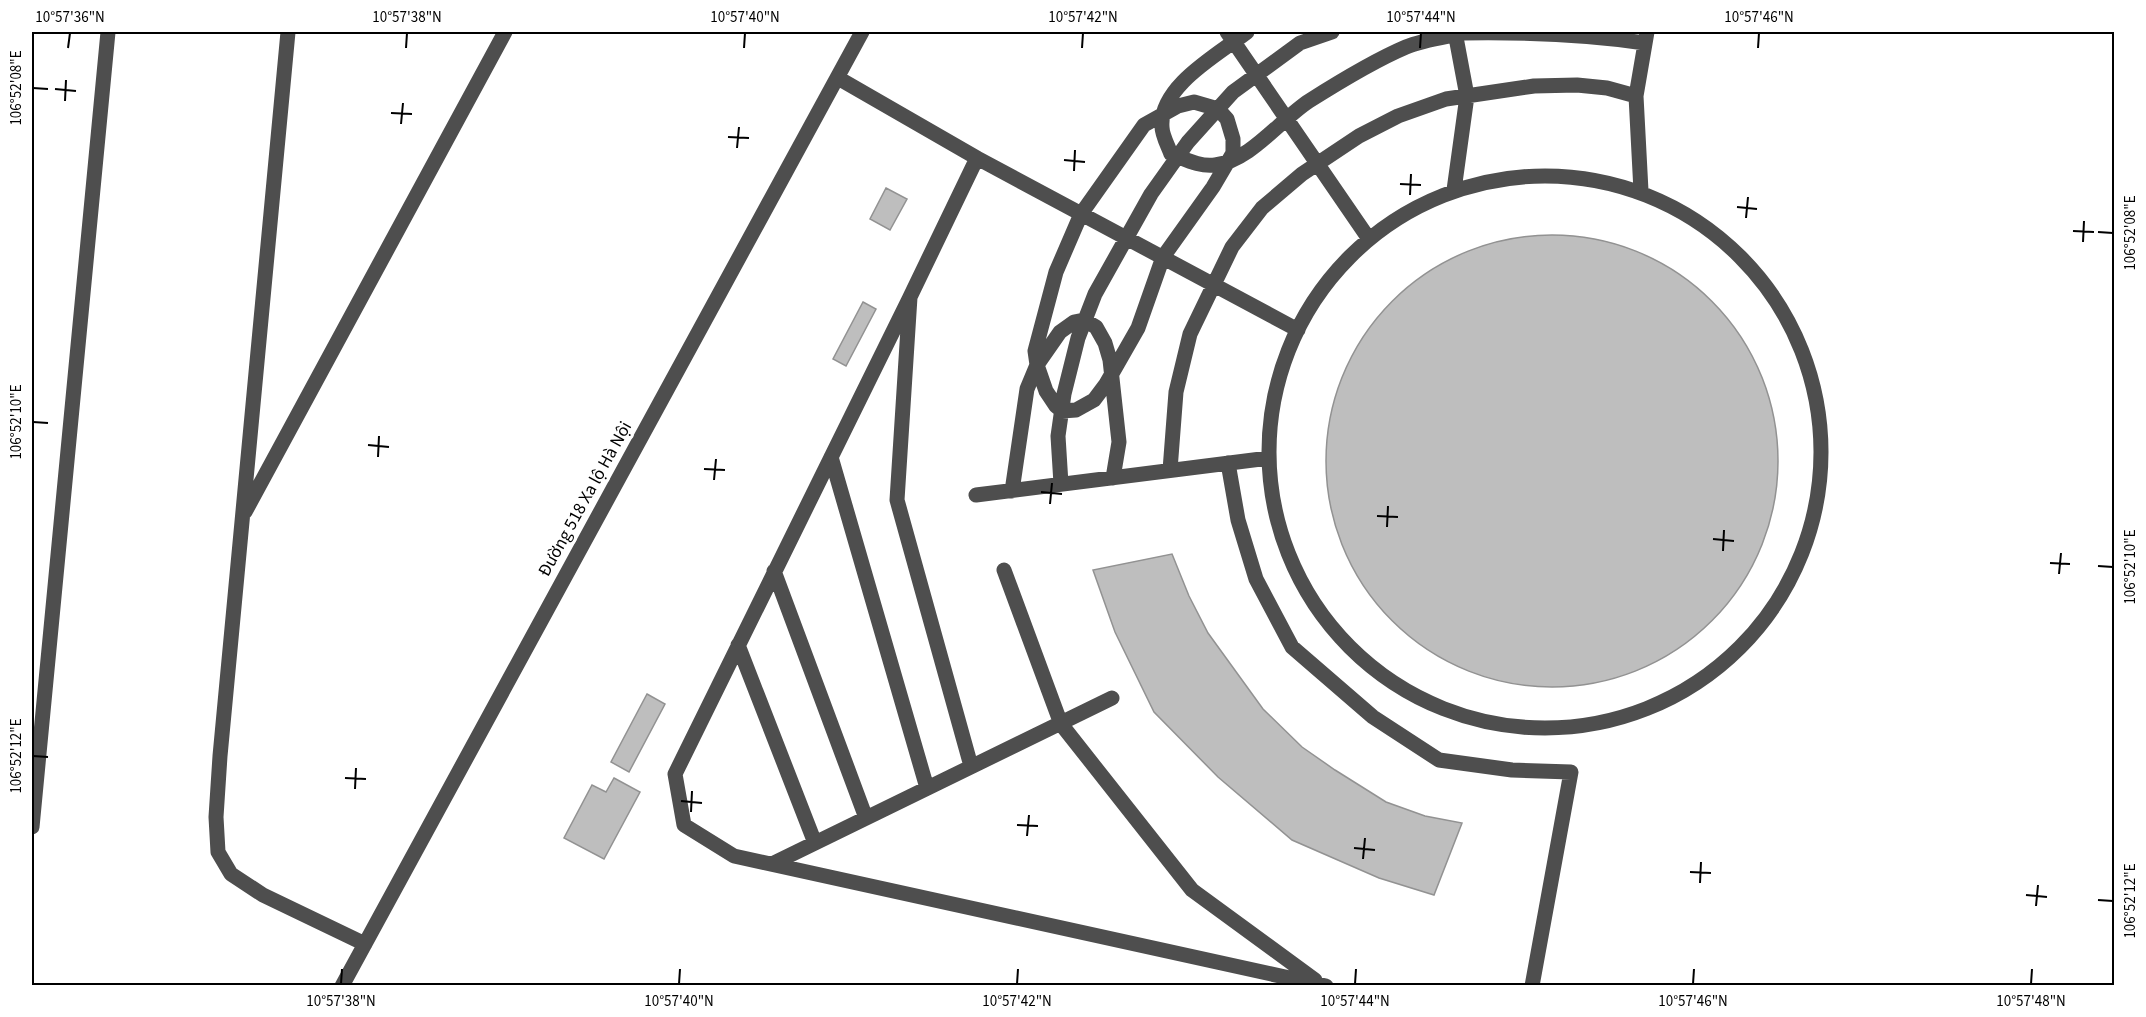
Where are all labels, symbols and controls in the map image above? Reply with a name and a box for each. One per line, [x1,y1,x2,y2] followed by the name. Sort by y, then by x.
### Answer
[35,7,105,28] text: 10°57'36"N
[372,7,442,28] text: 10°57'38"N
[710,7,780,28] text: 10°57'40"N
[1048,7,1118,28] text: 10°57'42"N
[1386,7,1456,28] text: 10°57'44"N
[1724,7,1794,28] text: 10°57'46"N
[6,50,27,126] text: 106°52'08"E
[2120,195,2141,271] text: 106°52'08"E
[6,384,27,460] text: 106°52'10"E
[532,417,638,581] street label: Đường 518 Xa lộ Hà Nội
[2120,529,2141,605] text: 106°52'10"E
[6,718,27,794] text: 106°52'12"E
[2120,863,2141,939] text: 106°52'12"E
[306,991,376,1012] text: 10°57'38"N
[644,991,714,1012] text: 10°57'40"N
[982,991,1052,1012] text: 10°57'42"N
[1320,991,1390,1012] text: 10°57'44"N
[1658,991,1728,1012] text: 10°57'46"N
[1996,991,2066,1012] text: 10°57'48"N

